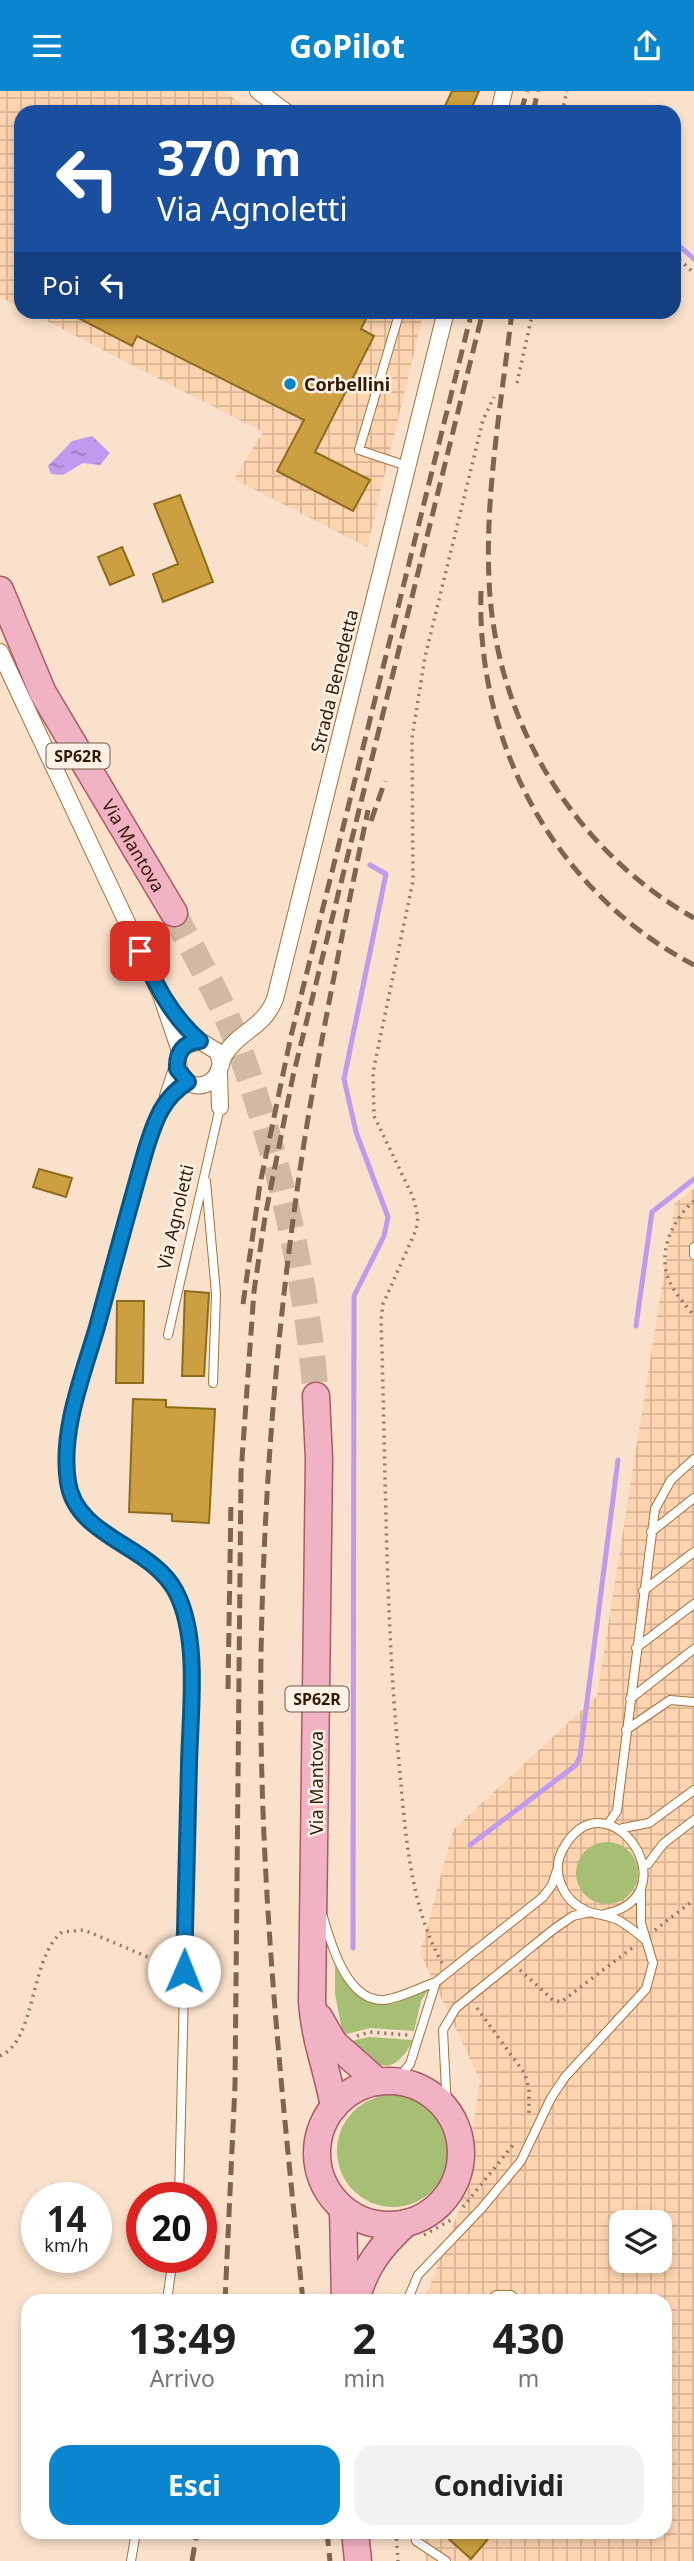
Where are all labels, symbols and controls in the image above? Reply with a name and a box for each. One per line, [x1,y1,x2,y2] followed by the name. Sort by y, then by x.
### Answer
[289,24,405,67] text: GoPilot
[28,27,66,65] icon: menu
[628,27,666,65] icon: share
[157,124,302,190] text: 370 m
[42,133,133,224] icon: left
[157,187,348,230] text: Via Agnoletti
[94,266,132,304] icon: left
[42,267,80,303] text: Poi
[304,372,390,396] place label: Corbellini
[282,376,298,392] marker: Corbellini
[305,607,363,755] street label: Strada Benedetta
[46,743,110,769] road number: SP62R
[97,795,171,896] street label: Via Mantova
[110,921,170,981] pin
[121,932,159,970] icon: arrive
[151,1162,199,1272] street label: Via Agnoletti
[286,1687,348,1711] road number: SP62R
[304,1731,328,1835] street label: Via Mantova
[147,1934,221,2008] position arrow
[126,2182,217,2273] speed limit sign: 20
[46,2195,87,2242] text: 14
[609,2210,672,2273] map controls
[609,2210,672,2273] button: layers
[44,2233,89,2257] text: km/h
[128,2309,236,2366] text: 13:49
[352,2309,376,2366] text: 2
[493,2309,565,2366] text: 430
[150,2362,215,2394] text: Arrivo
[344,2362,385,2394] text: min
[518,2362,539,2394] text: m
[49,2445,340,2525] button: Esci
[354,2445,644,2525] button: Condividi

